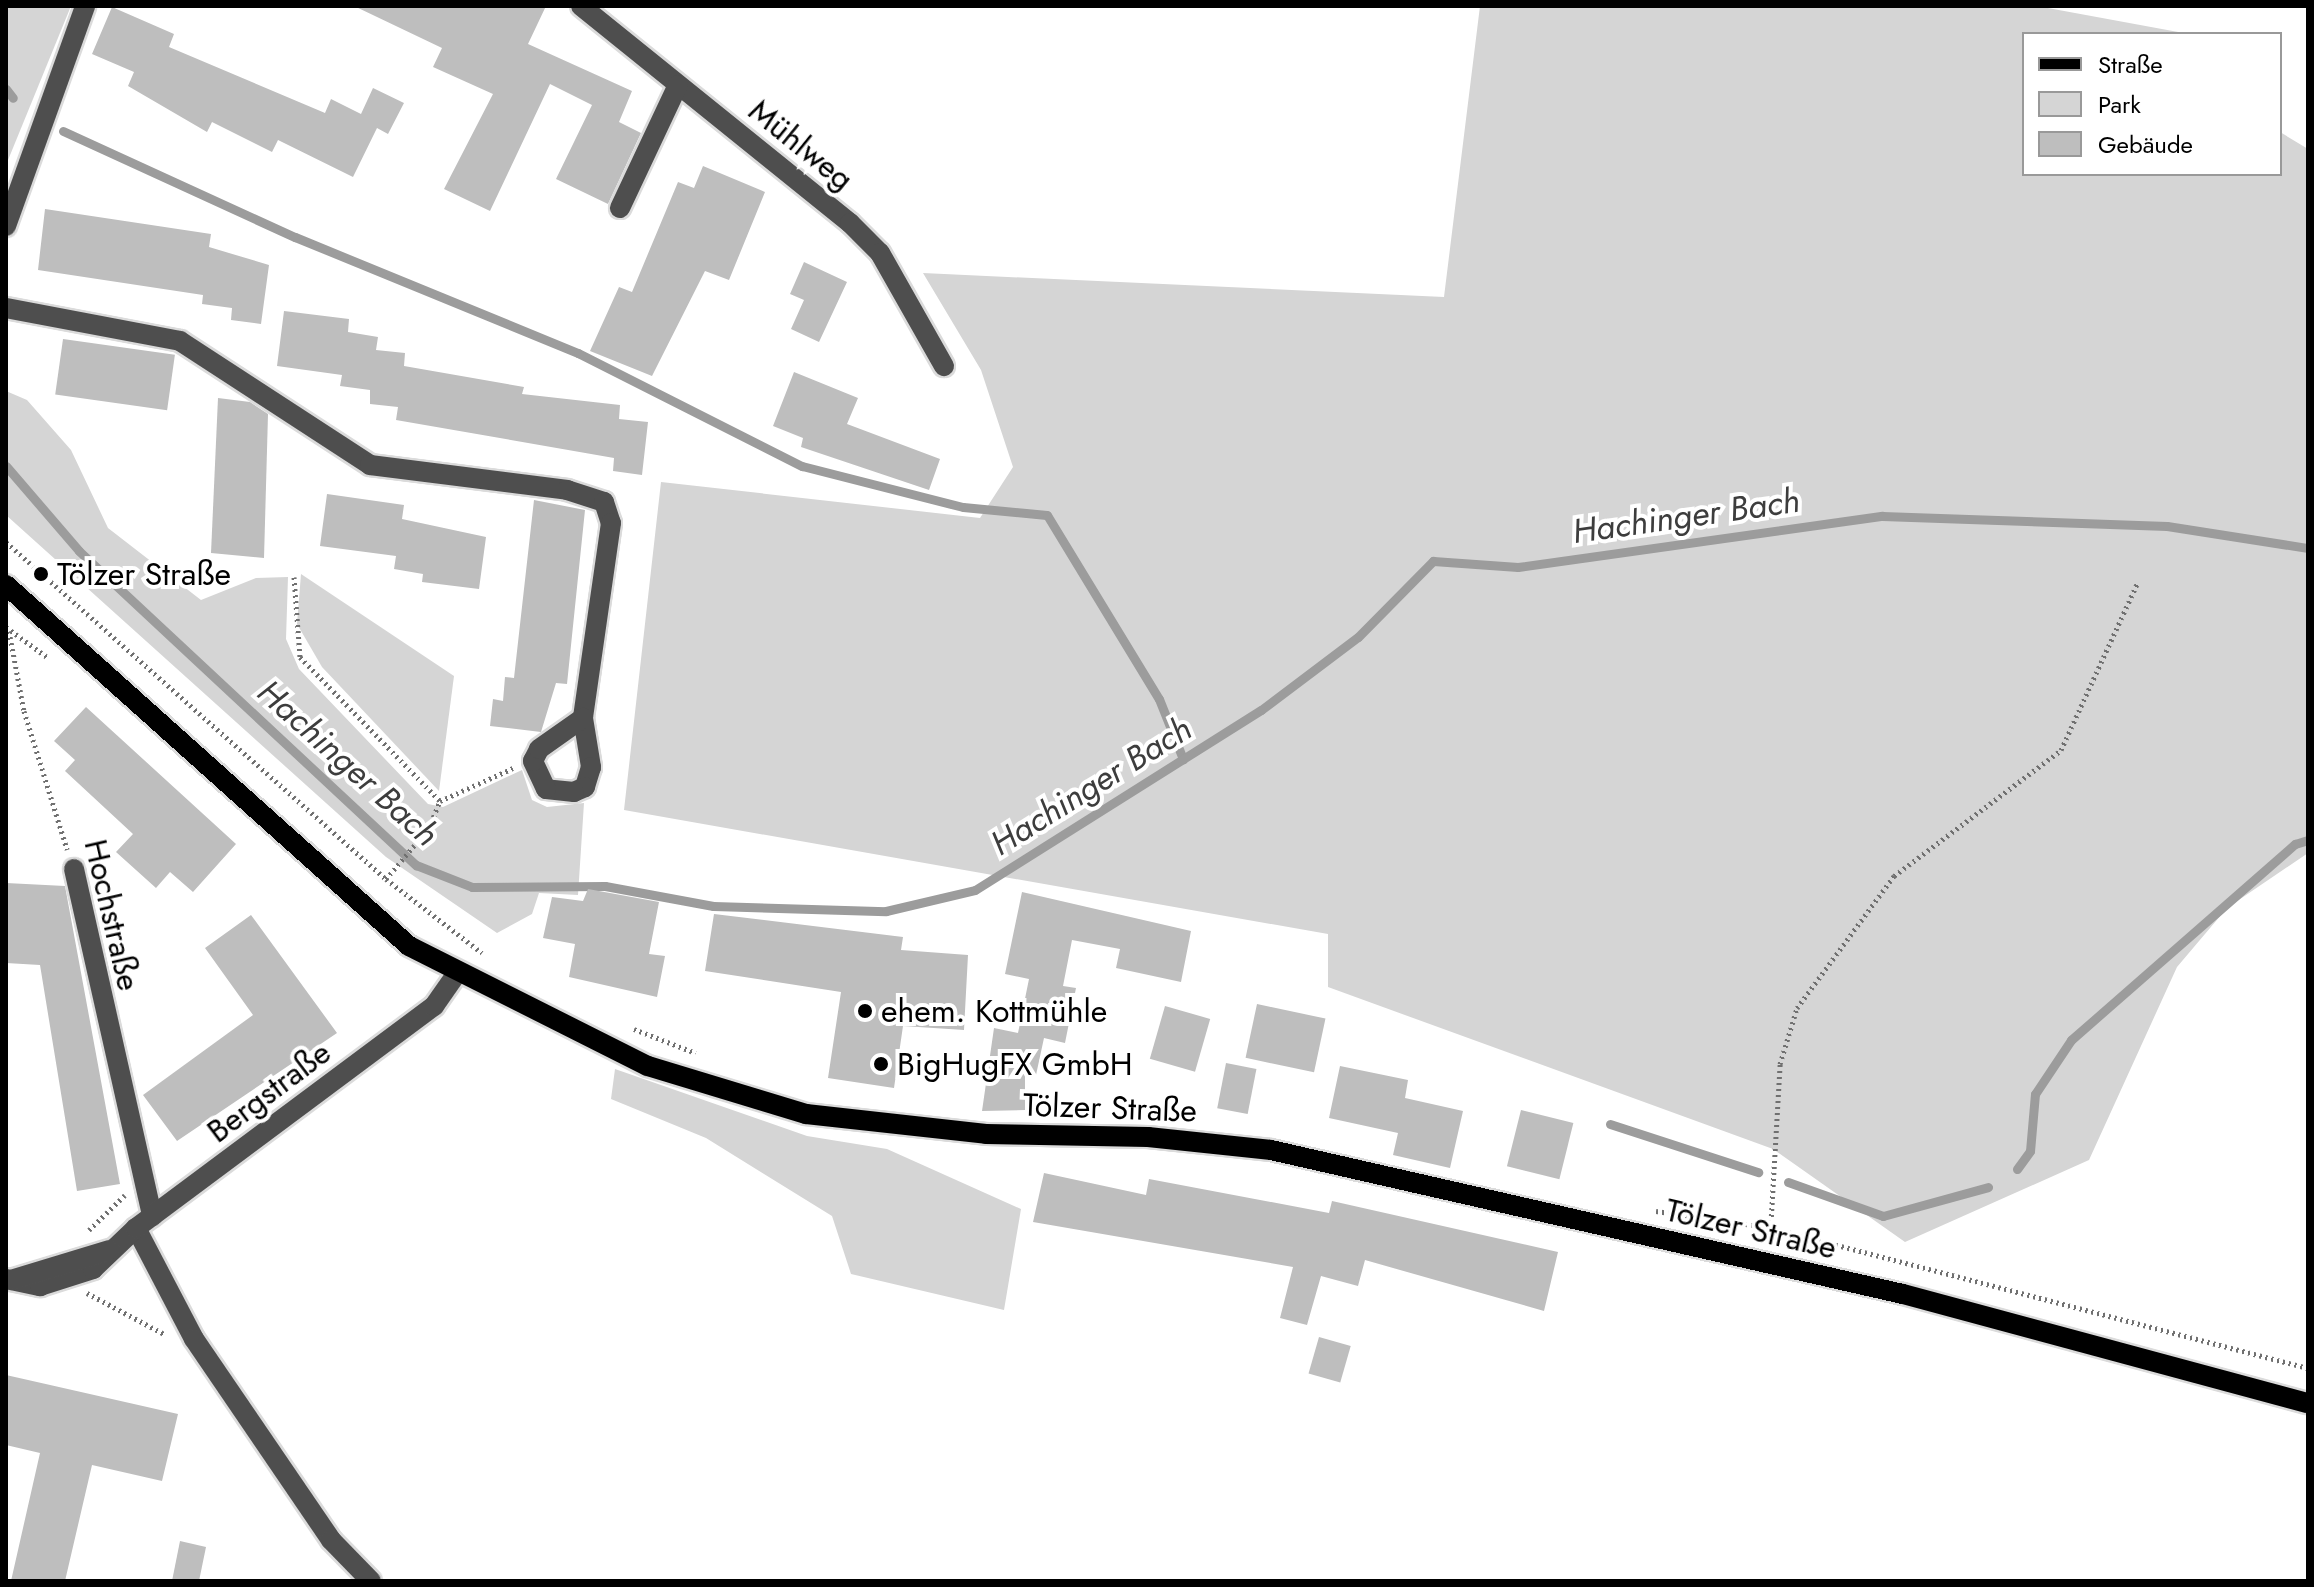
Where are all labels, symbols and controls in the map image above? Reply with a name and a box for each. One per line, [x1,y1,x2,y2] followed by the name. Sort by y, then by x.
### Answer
[2022,32,2282,176] legend
[2098,47,2163,82] text: Straße
[2098,87,2141,122] text: Park
[741,91,861,199] street label: Mühlweg
[2098,127,2193,162] text: Gebäude
[1570,480,1802,552] water label: Hachinger Bach
[57,555,231,593] place label: Tölzer Straße
[32,565,50,583] marker: Tölzer Straße
[249,671,447,855] water label: Hachinger Bach
[983,708,1199,864] water label: Hachinger Bach
[76,836,148,994] street label: Hochstraße
[881,992,1107,1030] place label: ehem. Kottmühle
[856,1002,874,1020] marker: ehem. Kottmühle
[200,1033,338,1151] street label: Bergstraße
[897,1045,1133,1083] place label: BigHugFX GmbH
[872,1055,890,1073] marker: BigHugFX GmbH
[1022,1086,1198,1130] street label: Tölzer Straße
[1662,1191,1840,1267] street label: Tölzer Straße

